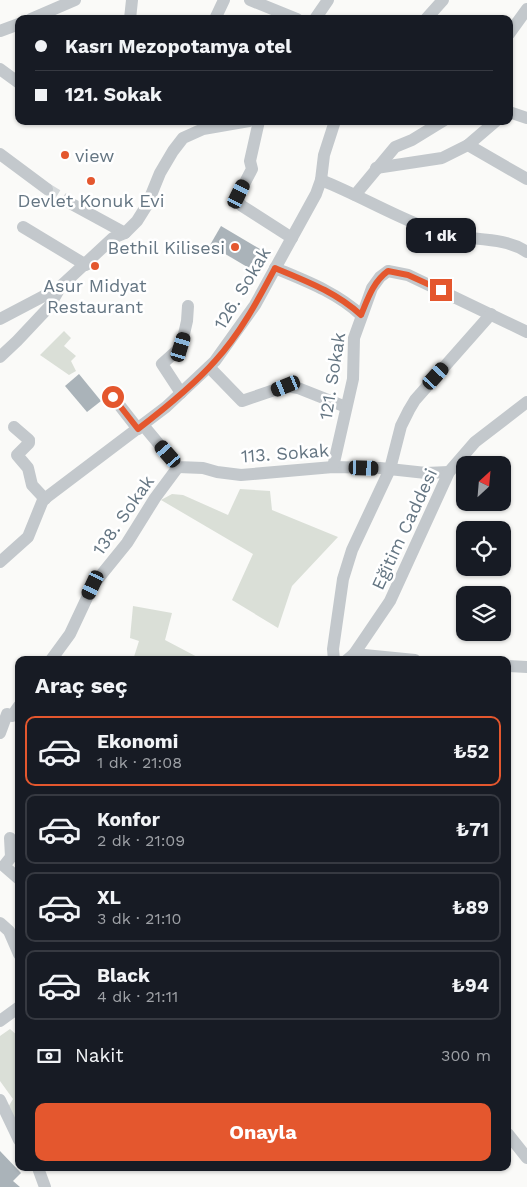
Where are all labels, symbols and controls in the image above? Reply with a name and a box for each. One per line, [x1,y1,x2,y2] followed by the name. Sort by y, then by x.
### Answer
[65,35,291,58] text: Kasrı Mezopotamya otel
[65,83,162,106] text: 121. Sokak
[75,145,114,166] place label: view
[59,149,71,161] marker: view
[85,175,97,187] marker: Devlet Konuk Evi
[225,177,252,211] car
[18,190,164,211] place label: Devlet Konuk Evi
[406,218,476,252] callout: 1 dk
[425,226,457,245] text: 1 dk
[108,237,225,258] place label: Bethil Kilisesi
[229,241,241,253] marker: Bethil Kilisesi
[209,243,275,333] street label: 126. Sokak
[89,260,101,272] marker: Asur Midyat Restaurant
[43,275,147,317] place label: Asur Midyat Restaurant
[430,279,452,301] route end
[169,330,192,364] car
[315,331,349,421] street label: 121. Sokak
[420,360,451,392] car
[269,373,302,399] car
[102,386,124,408] route start
[152,438,183,470] car
[240,439,330,467] street label: 113. Sokak
[456,456,511,511] north arrow
[456,456,511,641] map controls
[348,460,379,476] car
[367,465,441,593] street label: Eğitim Caddesi
[88,471,158,559] street label: 138. Sokak
[456,521,511,576] button: locate
[79,568,106,602] car
[456,586,511,641] button: layers
[35,673,128,698] text: Araç seç
[37,729,82,774] icon: car
[97,730,178,753] text: Ekonomi
[453,740,489,763] text: ₺52
[97,753,182,772] text: 1 dk · 21:08
[37,807,82,852] icon: car
[97,808,160,831] text: Konfor
[456,818,489,841] text: ₺71
[97,831,185,850] text: 2 dk · 21:09
[37,885,82,930] icon: car
[97,886,121,909] text: XL
[452,896,489,919] text: ₺89
[97,909,182,928] text: 3 dk · 21:10
[37,963,82,1008] icon: car
[97,964,150,987] text: Black
[452,974,489,997] text: ₺94
[97,987,178,1006] text: 4 dk · 21:11
[35,1042,63,1070] icon: cash
[75,1044,123,1067] text: Nakit
[441,1046,491,1065] text: 300 m
[35,1103,491,1161] button: Onayla

